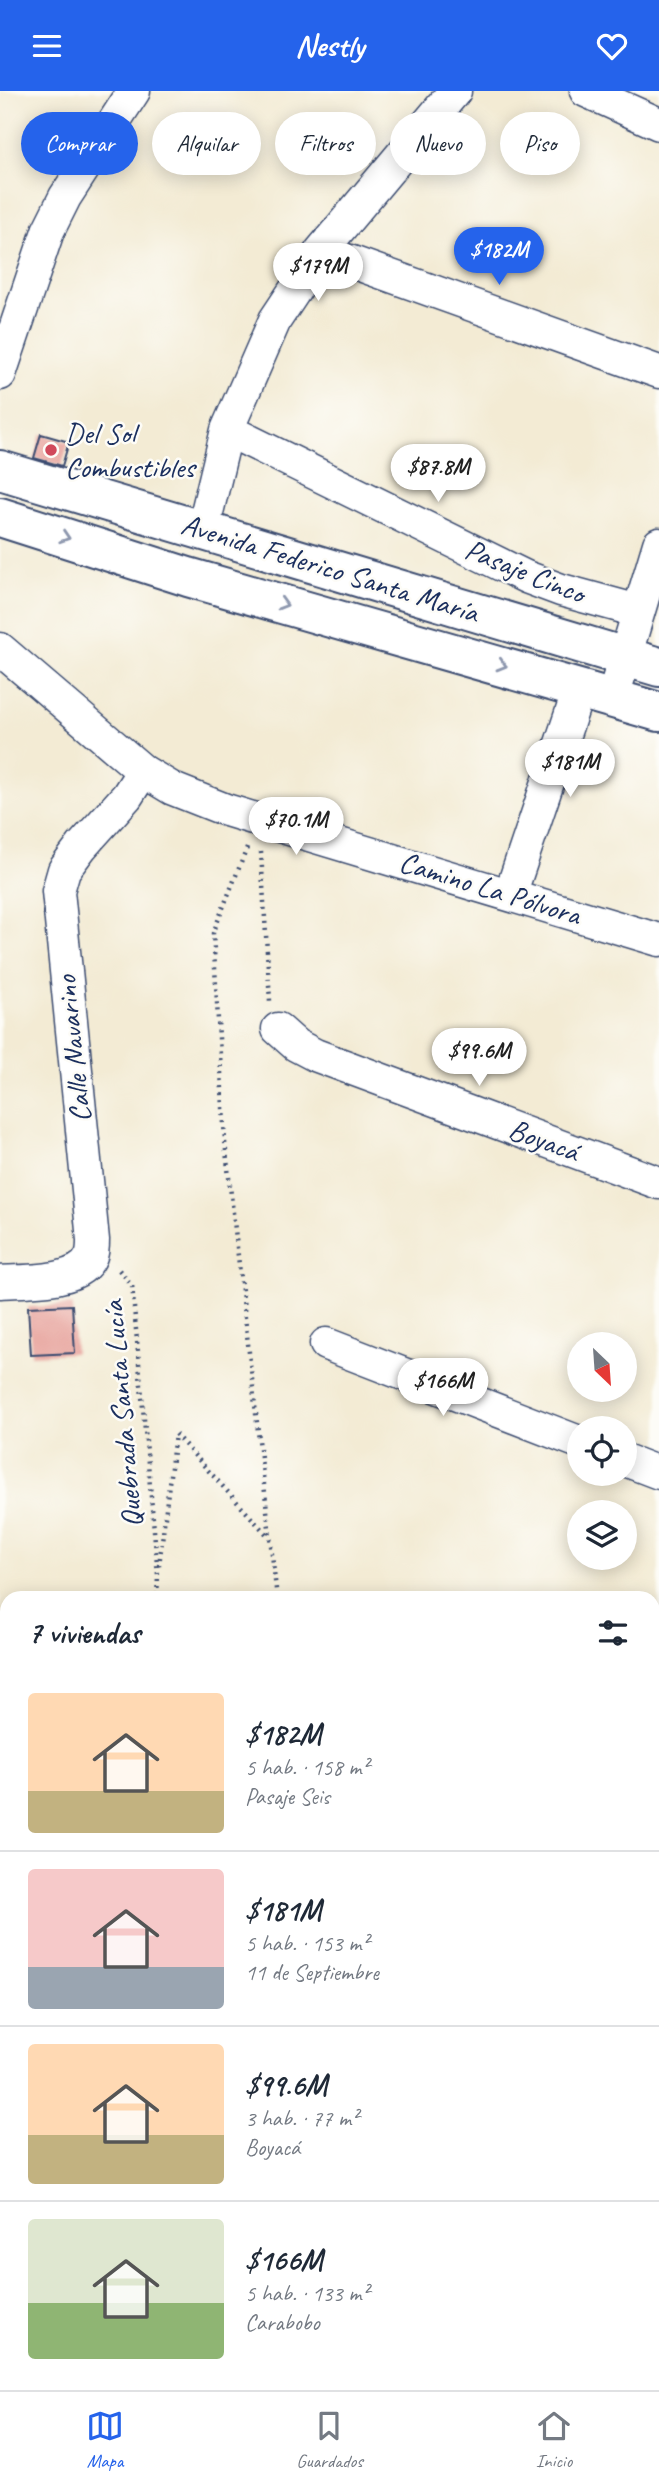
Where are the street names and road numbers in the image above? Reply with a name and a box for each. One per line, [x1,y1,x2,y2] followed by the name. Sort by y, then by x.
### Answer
[177,505,485,632] street label: Avenida Federico Santa María
[460,530,594,613] street label: Pasaje Cinco
[395,842,587,934] street label: Camino La Pólvora
[46,972,100,1124] street label: Calle Navarino
[504,1110,587,1171] street label: Boyacá
[93,1297,151,1529] street label: Quebrada Santa Lucía

